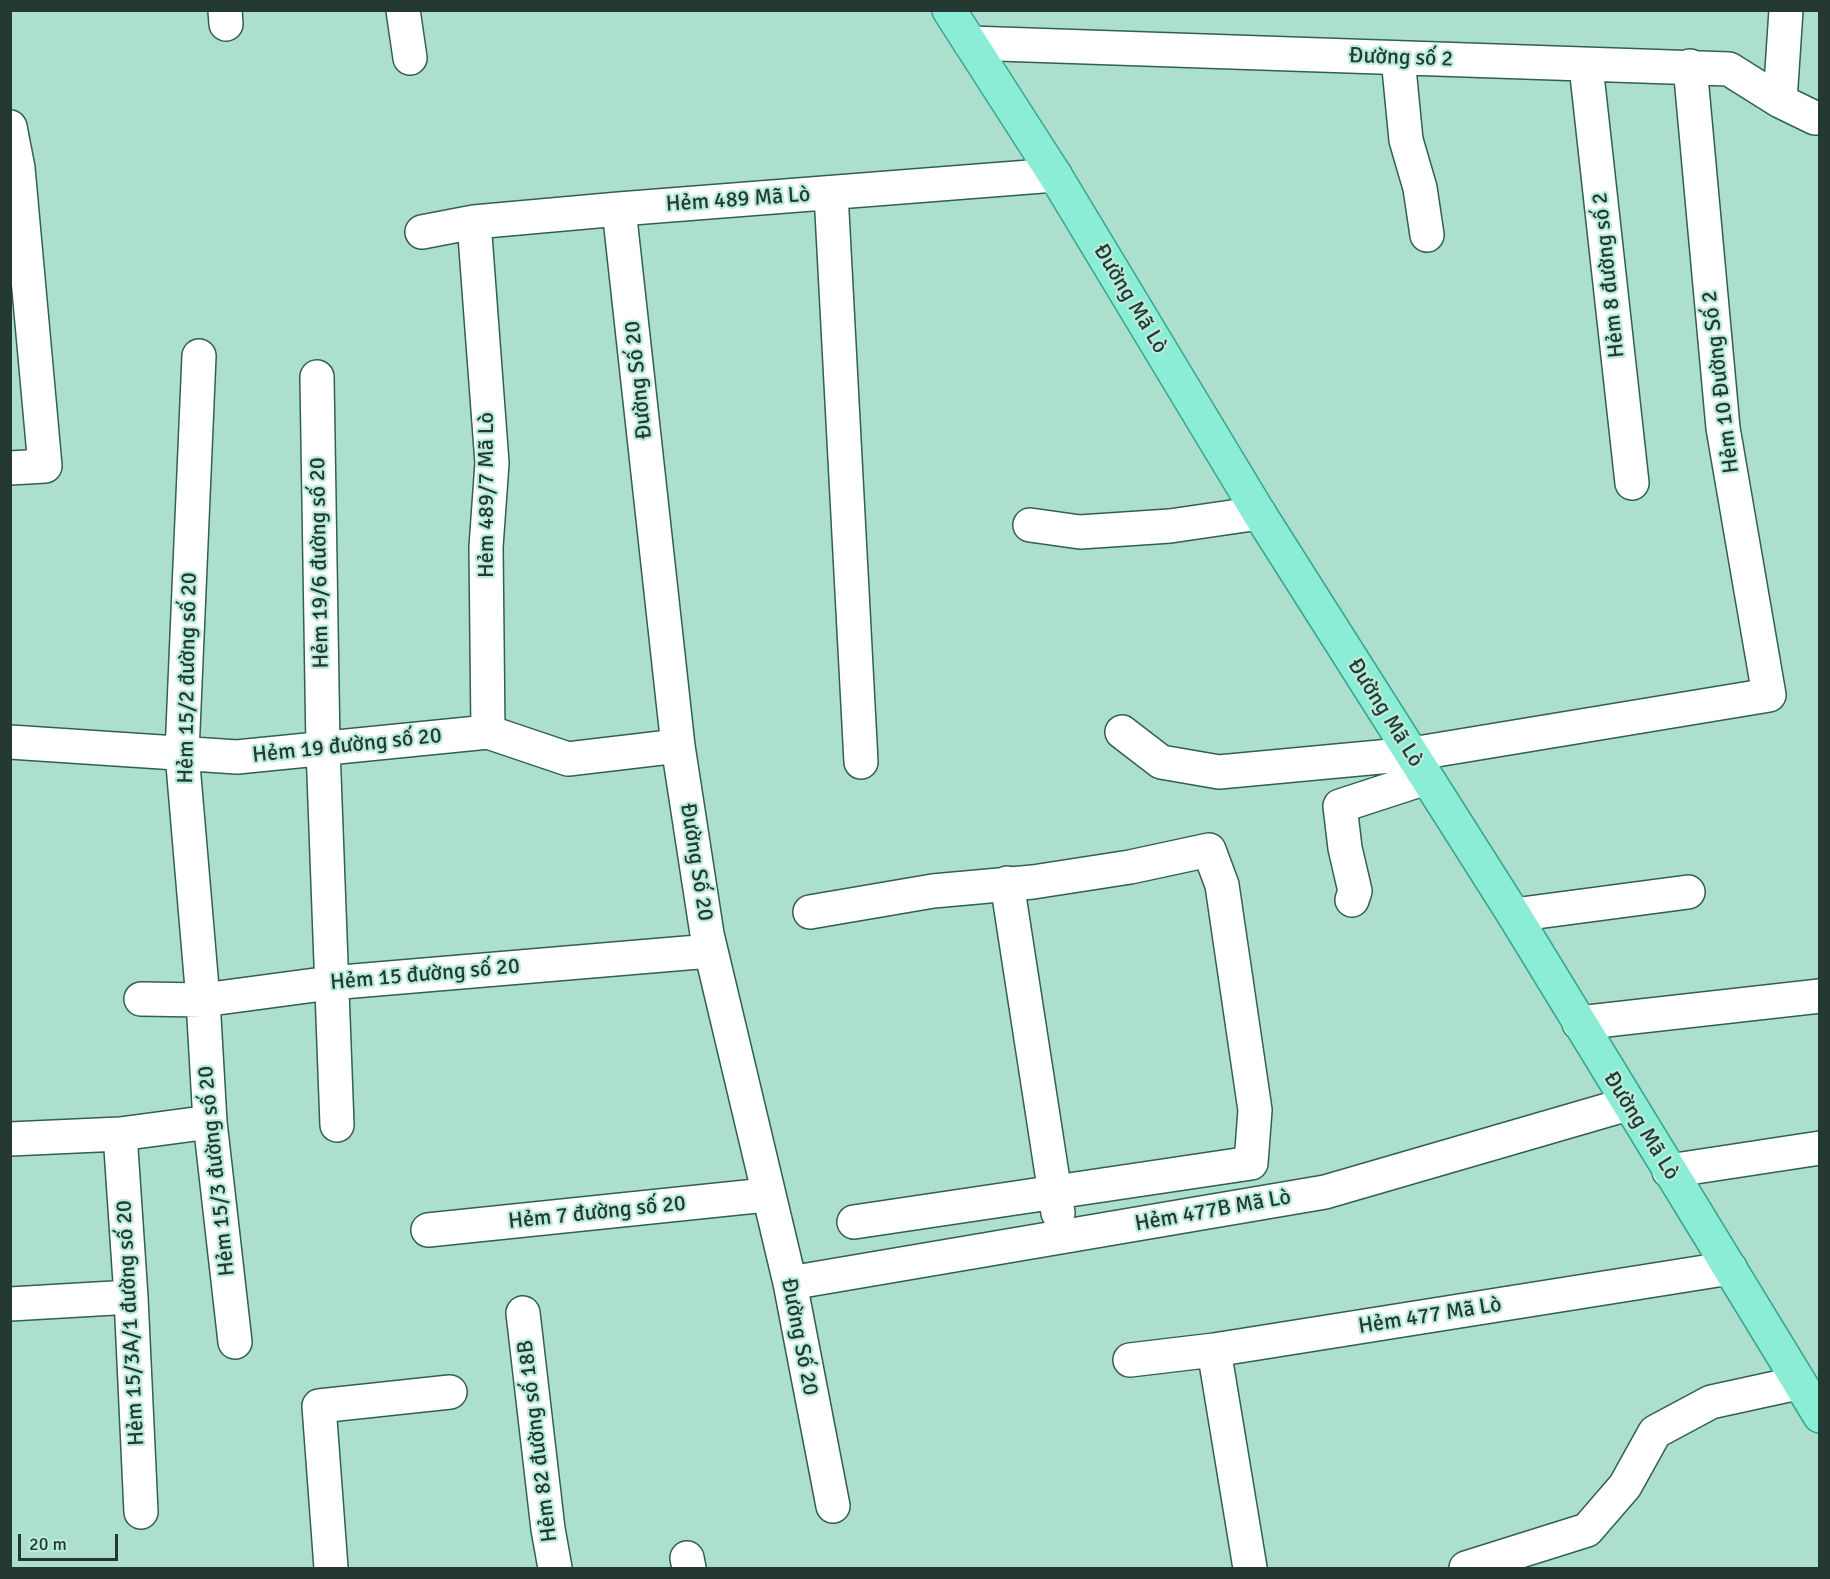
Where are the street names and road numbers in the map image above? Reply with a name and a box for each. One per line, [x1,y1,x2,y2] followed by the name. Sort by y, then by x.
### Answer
[1348,43,1454,73] street label: Đường số 2
[665,182,811,218] street label: Hẻm 489 Mã Lò
[1587,191,1631,359] street label: Hẻm 8 đường số 2
[1087,240,1173,358] street label: Đường Mã Lò
[1697,289,1745,475] street label: Hẻm 10 Đường Số 2
[620,319,658,441] street label: Đường Số 20
[474,412,500,578] street label: Hẻm 489/7 Mã Lò
[305,457,335,669] street label: Hẻm 19/6 đường số 20
[173,572,203,784] street label: Hẻm 15/2 đường số 20
[1341,654,1429,772] street label: Đường Mã Lò
[251,723,443,769] street label: Hẻm 19 đường số 20
[674,801,718,923] street label: Đường Số 20
[329,954,521,996] street label: Hẻm 15 đường số 20
[193,1064,241,1278] street label: Hẻm 15/3 đường số 20
[1597,1067,1685,1185] street label: Đường Mã Lò
[1133,1184,1293,1238] street label: Hẻm 477B Mã Lò
[507,1191,687,1235] street label: Hẻm 7 đường số 20
[111,1199,151,1447] street label: Hẻm 15/3A/1 đường số 20
[775,1276,823,1398] street label: Đường Số 20
[1356,1292,1504,1340] street label: Hẻm 477 Mã Lò
[512,1338,564,1544] street label: Hẻm 82 đường số 18B

